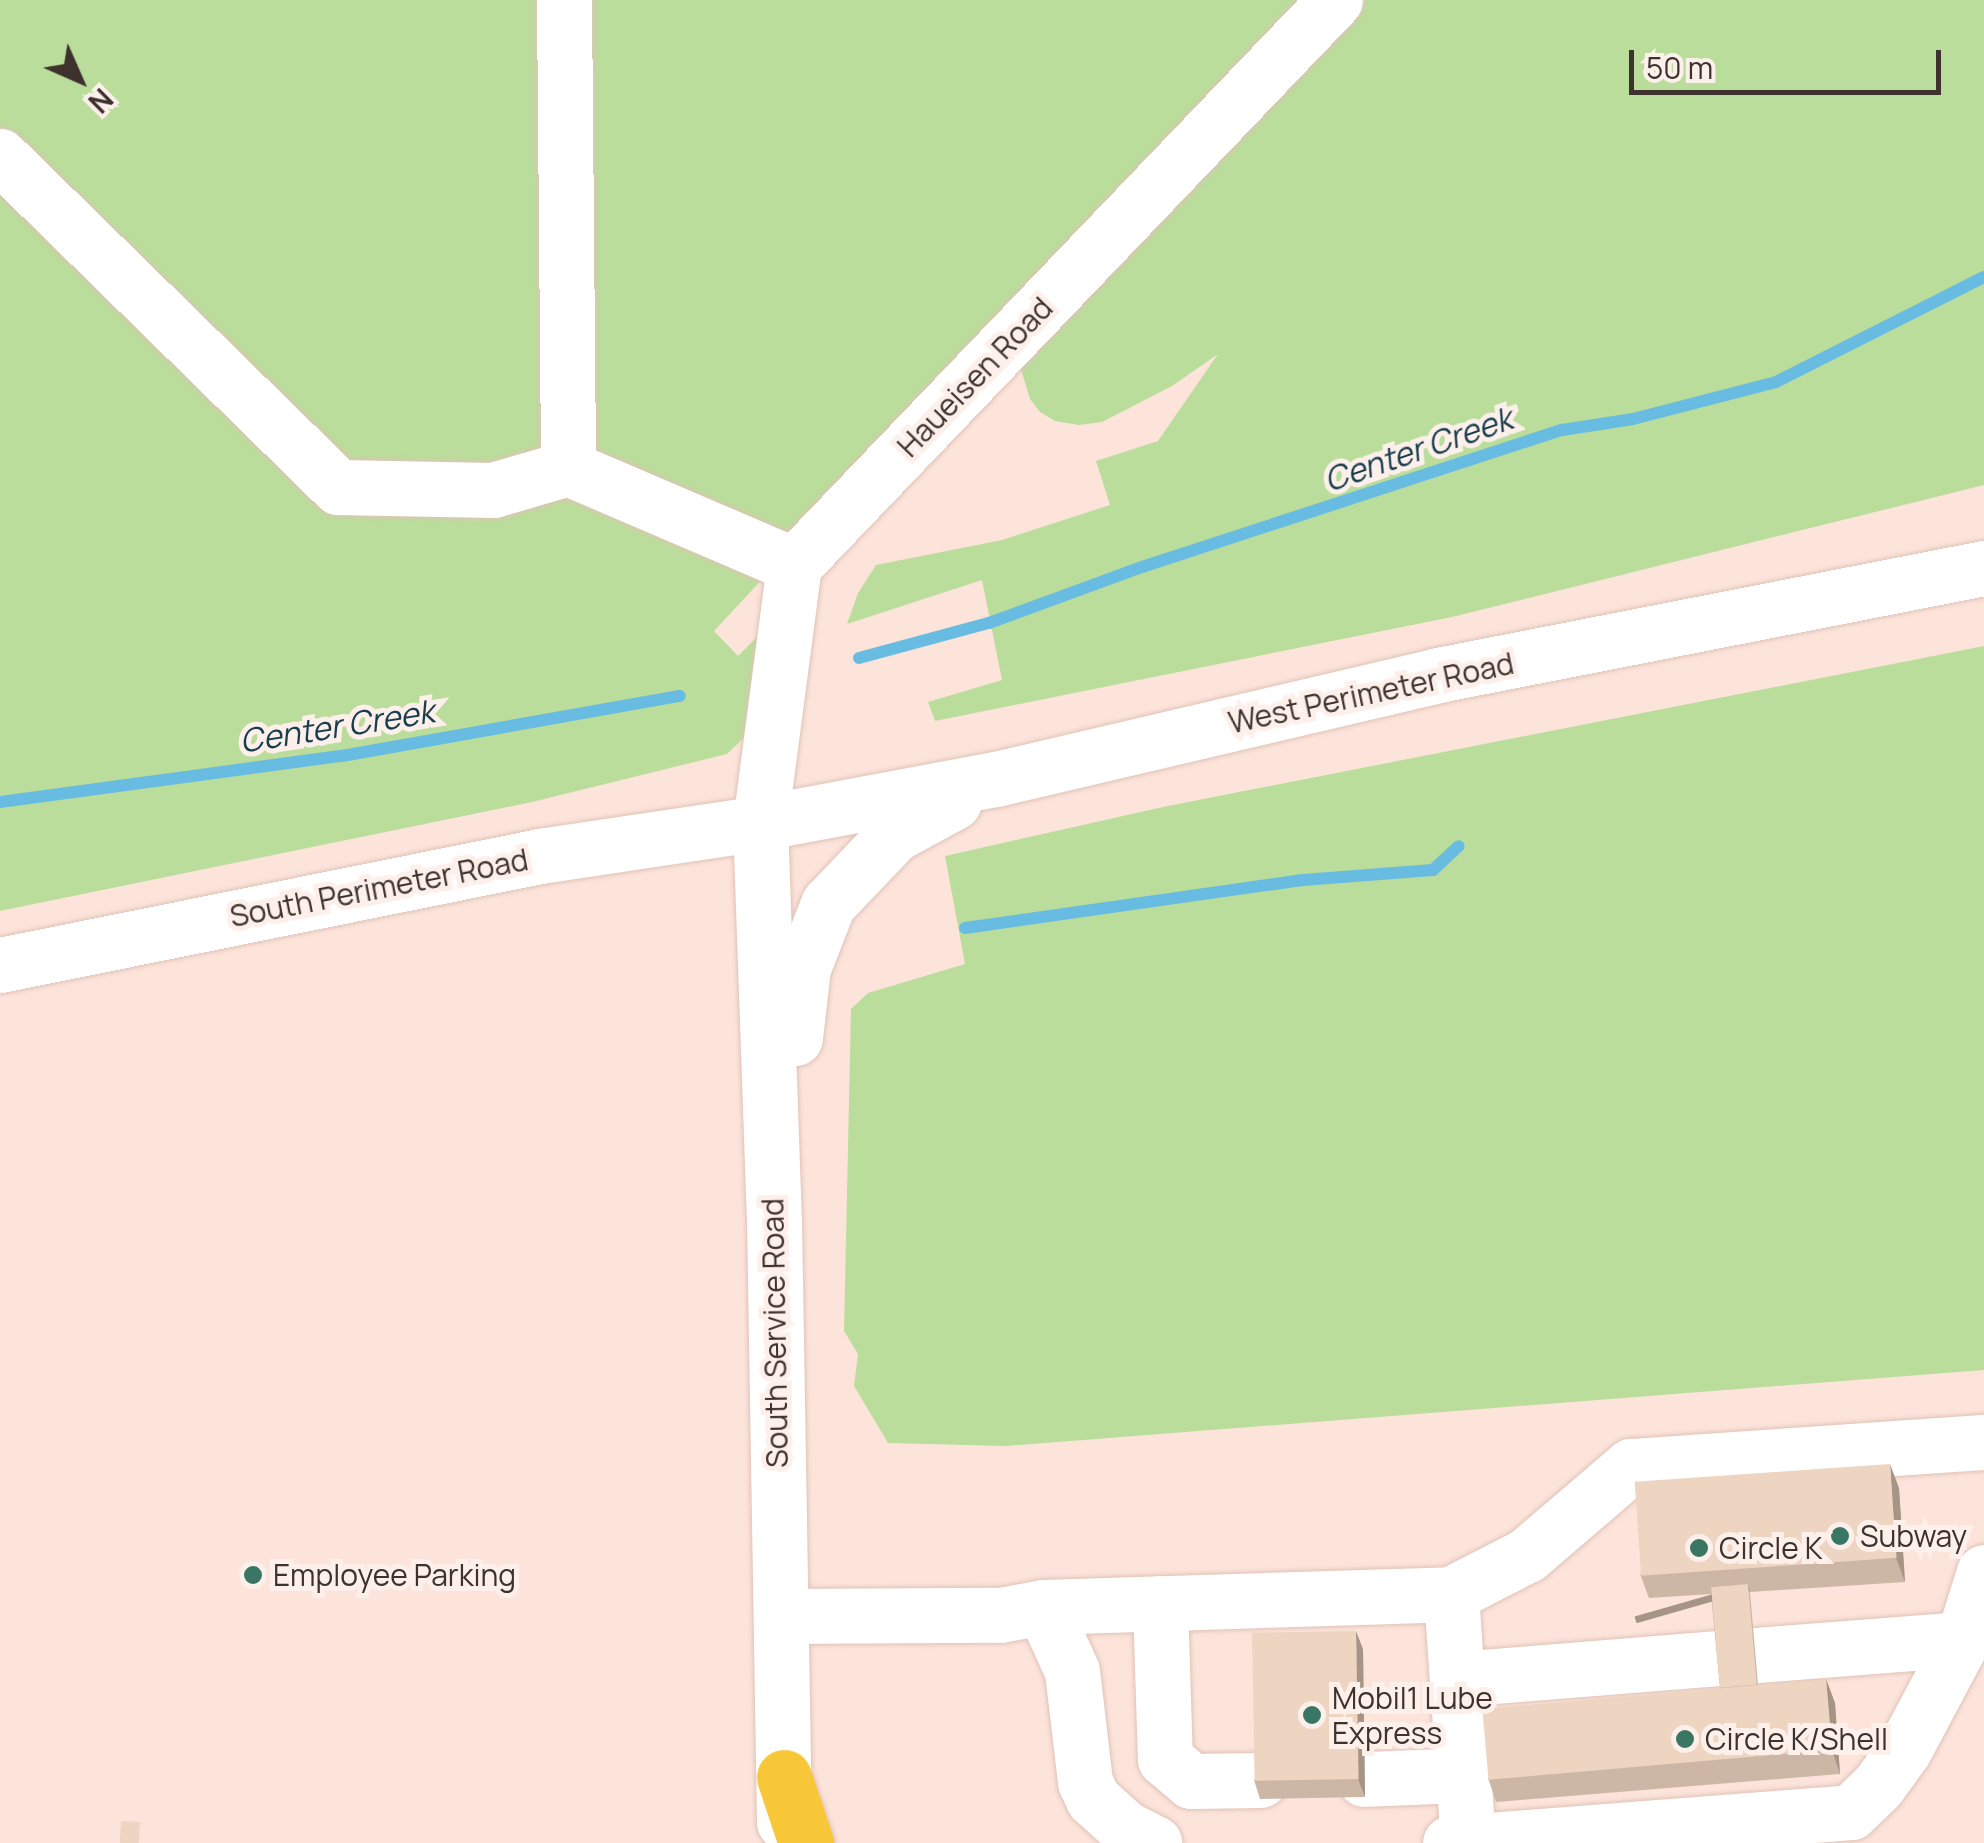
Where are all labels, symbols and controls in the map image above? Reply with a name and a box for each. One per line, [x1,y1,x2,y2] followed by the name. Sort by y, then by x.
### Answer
[30,30,130,130] north arrow
[1634,30,1946,92] scale bar
[1646,47,1713,88] text: 50 m
[81,81,122,122] text: N
[890,290,1060,464] street label: Haueisen Road
[1319,399,1517,499] water label: Center Creek
[1225,645,1517,741] street label: West Perimeter Road
[237,692,437,760] water label: Center Creek
[227,841,531,935] street label: South Perimeter Road
[755,1198,795,1468] street label: South Service Road
[1860,1518,1967,1554] place label: Subway
[1829,1525,1851,1547] marker: Subway
[1719,1530,1822,1566] place label: Circle K
[1688,1537,1710,1559] marker: Circle K
[273,1557,516,1593] place label: Employee Parking
[242,1564,264,1586] marker: Employee Parking
[1332,1680,1493,1750] place label: Mobil1 Lube Express
[1301,1704,1323,1726] marker: Mobil1 Lube Express
[1705,1721,1888,1757] place label: Circle K/Shell
[1674,1728,1696,1750] marker: Circle K/Shell

